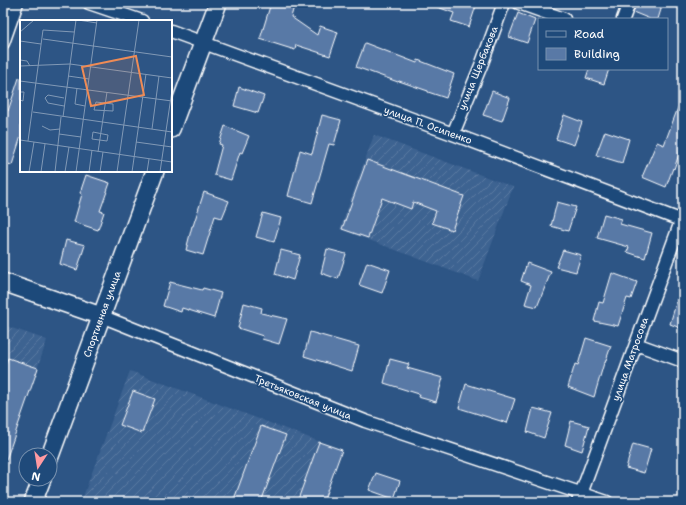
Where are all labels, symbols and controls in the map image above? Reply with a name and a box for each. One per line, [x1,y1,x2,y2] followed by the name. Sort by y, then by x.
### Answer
[538,18,668,70] legend
[20,20,172,172] inset map
[455,23,501,112] street label: улица Щербакова
[574,26,605,42] text: Road
[574,46,620,62] text: Building
[382,103,474,147] street label: улица П. Осипенко
[80,268,124,359] street label: Спортивная улица
[609,315,651,403] street label: улица Матросова
[253,372,354,423] street label: Третьяковская улица
[18,447,58,487] north arrow
[30,468,42,485] text: N

